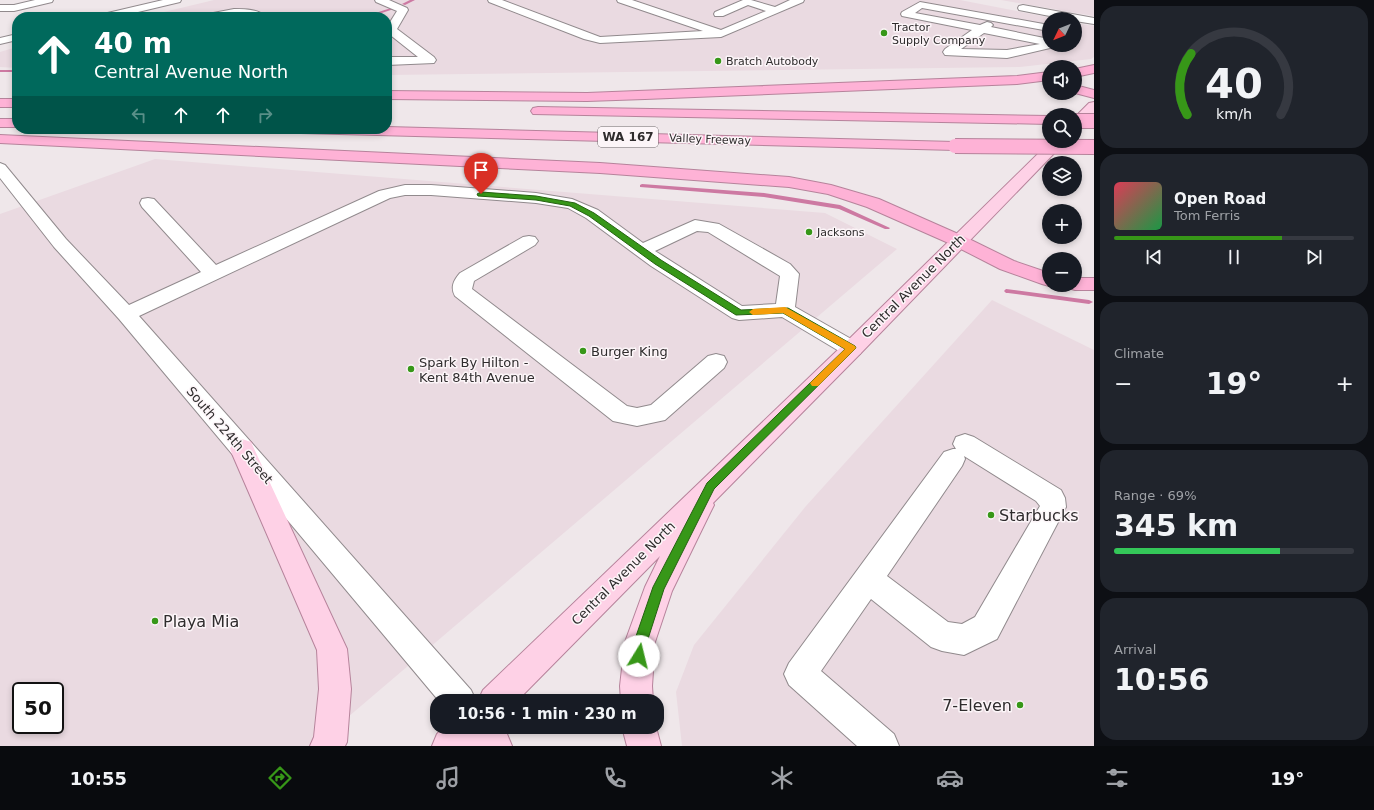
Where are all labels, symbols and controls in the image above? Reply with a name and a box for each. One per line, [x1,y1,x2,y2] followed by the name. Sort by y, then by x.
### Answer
[1042,12,1082,52] north arrow
[1042,12,1082,292] map controls
[891,21,986,47] place label: Tractor Supply Company
[94,27,172,60] text: 40 m
[28,28,80,80] icon: ahead
[879,28,889,38] marker: Tractor Supply Company
[726,55,819,68] place label: Bratch Autobody
[713,56,723,66] marker: Bratch Autobody
[1205,59,1263,108] text: 40
[1042,60,1082,100] button: sound
[94,61,288,82] text: Central Avenue North
[128,104,150,126] icon: left
[170,104,192,126] icon: ahead
[212,104,234,126] icon: ahead
[254,104,276,126] icon: right
[1216,106,1252,122] text: km/h
[1042,108,1082,148] button: search
[598,127,658,147] road number: WA 167
[669,132,752,147] street label: Valley Freeway
[464,153,498,194] pin
[1042,156,1082,196] button: layers
[470,159,492,181] icon: arrive
[1174,190,1266,208] text: Open Road
[1042,204,1082,244] button: +
[1174,208,1240,223] text: Tom Ferris
[816,226,865,239] place label: Jacksons
[804,227,814,237] marker: Jacksons
[858,231,968,341] street label: Central Avenue North
[1143,246,1165,268] icon: previous
[1223,246,1245,268] icon: pause
[1303,246,1325,268] icon: next
[1042,252,1082,292] button: −
[591,344,668,359] place label: Burger King
[578,346,588,356] marker: Burger King
[1114,346,1164,361] text: Climate
[419,355,535,385] place label: Spark By Hilton - Kent 84th Avenue
[406,364,416,374] marker: Spark By Hilton - Kent 84th Avenue
[1206,366,1262,401] text: 19°
[1114,371,1132,396] text: −
[1336,371,1354,396] text: +
[183,384,276,487] street label: South 224th Street
[1114,488,1197,503] text: Range · 69%
[999,506,1079,525] place label: Starbucks
[1114,508,1238,543] text: 345 km
[986,510,996,520] marker: Starbucks
[568,518,678,628] street label: Central Avenue North
[163,612,239,631] place label: Playa Mia
[150,616,160,626] marker: Playa Mia
[618,635,660,677] position arrow
[1114,642,1156,657] text: Arrival
[1114,662,1210,697] text: 10:56
[12,682,64,734] speed limit sign: 50
[942,696,1012,715] place label: 7-Eleven
[1015,700,1025,710] marker: 7-Eleven
[457,705,637,723] text: 10:56 · 1 min · 230 m
[266,764,294,792] icon: directions
[434,764,462,792] icon: music
[601,764,629,792] icon: phone
[768,764,796,792] icon: climate
[936,764,964,792] icon: car
[1103,764,1131,792] icon: filters
[70,768,127,789] text: 10:55
[1270,768,1304,789] text: 19°

